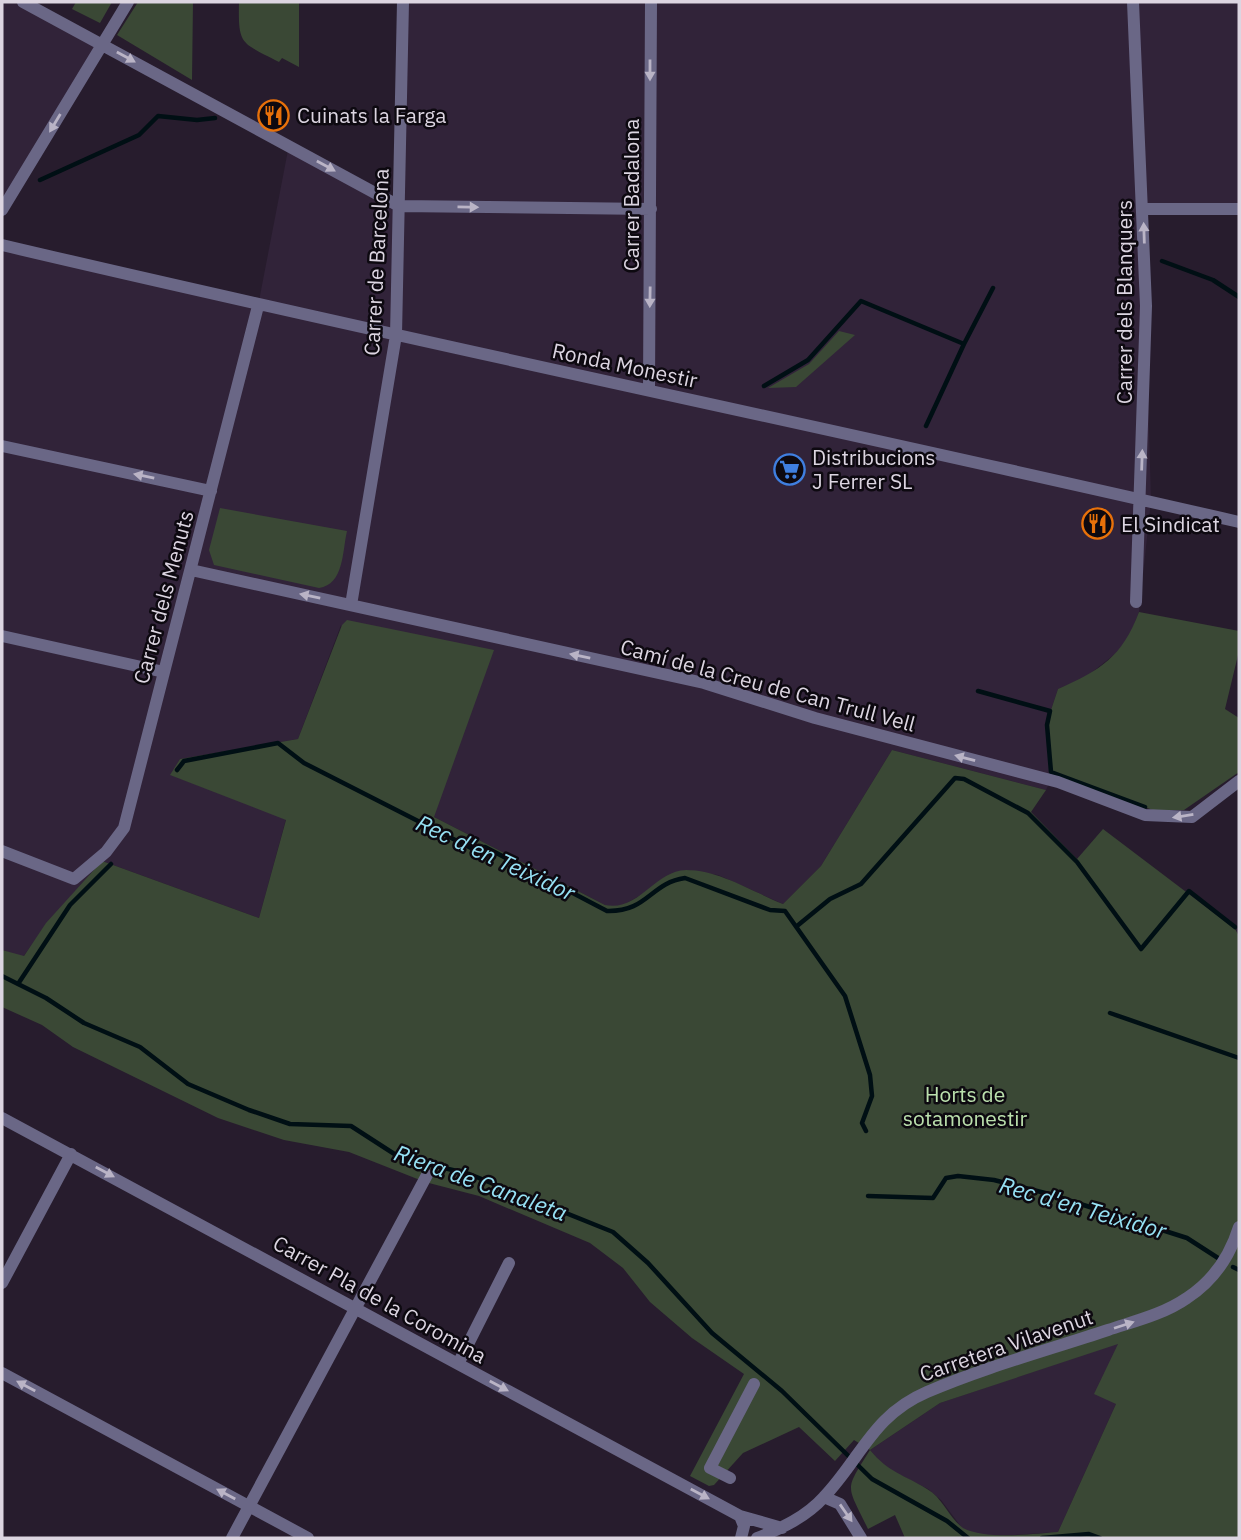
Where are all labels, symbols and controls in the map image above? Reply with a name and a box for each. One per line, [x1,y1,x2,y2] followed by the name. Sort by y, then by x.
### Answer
[117,51,136,63] one-way arrow
[644,59,656,81] one-way arrow
[257,98,291,132] restaurant icon: Cuinats la Farga
[297,101,446,129] place label: Cuinats la Farga
[48,114,61,133] one-way arrow
[617,119,645,271] street label: Carrer Badalona
[316,160,336,172] one-way arrow
[357,168,395,356] street label: Carrer de Barcelona
[1110,200,1138,404] street label: Carrer dels Blanquers
[457,201,479,213] one-way arrow
[1138,221,1149,243] one-way arrow
[644,287,656,309] one-way arrow
[550,336,700,394] street label: Ronda Monestir
[812,443,936,495] place label: Distribucions J Ferrer SL
[1136,449,1147,471] one-way arrow
[772,452,806,486] supermarket icon: Distribucions J Ferrer SL
[133,471,155,482] one-way arrow
[126,507,200,687] street label: Carrer dels Menuts
[1081,507,1115,541] restaurant icon: El Sindicat
[1121,510,1220,538] place label: El Sindicat
[299,590,321,601] one-way arrow
[617,632,919,738] street label: Camí de la Creu de Can Trull Vell
[569,650,591,661] one-way arrow
[954,752,976,763] one-way arrow
[412,807,581,907] water label: Rec d'en Teixidor
[1171,811,1193,822] one-way arrow
[903,1080,1028,1132] park label: Horts de sotamonestir
[391,1137,571,1227] water label: Riera de Canaleta
[96,1166,116,1178] one-way arrow
[996,1169,1170,1245] water label: Rec d'en Teixidor
[268,1229,492,1369] street label: Carrer Pla de la Coromina
[916,1302,1096,1388] street label: Carretera Vilavenut
[1113,1319,1134,1330] one-way arrow
[16,1380,36,1392] one-way arrow
[490,1380,509,1392] one-way arrow
[217,1488,236,1500] one-way arrow
[690,1488,709,1500] one-way arrow
[839,1504,853,1522] one-way arrow

